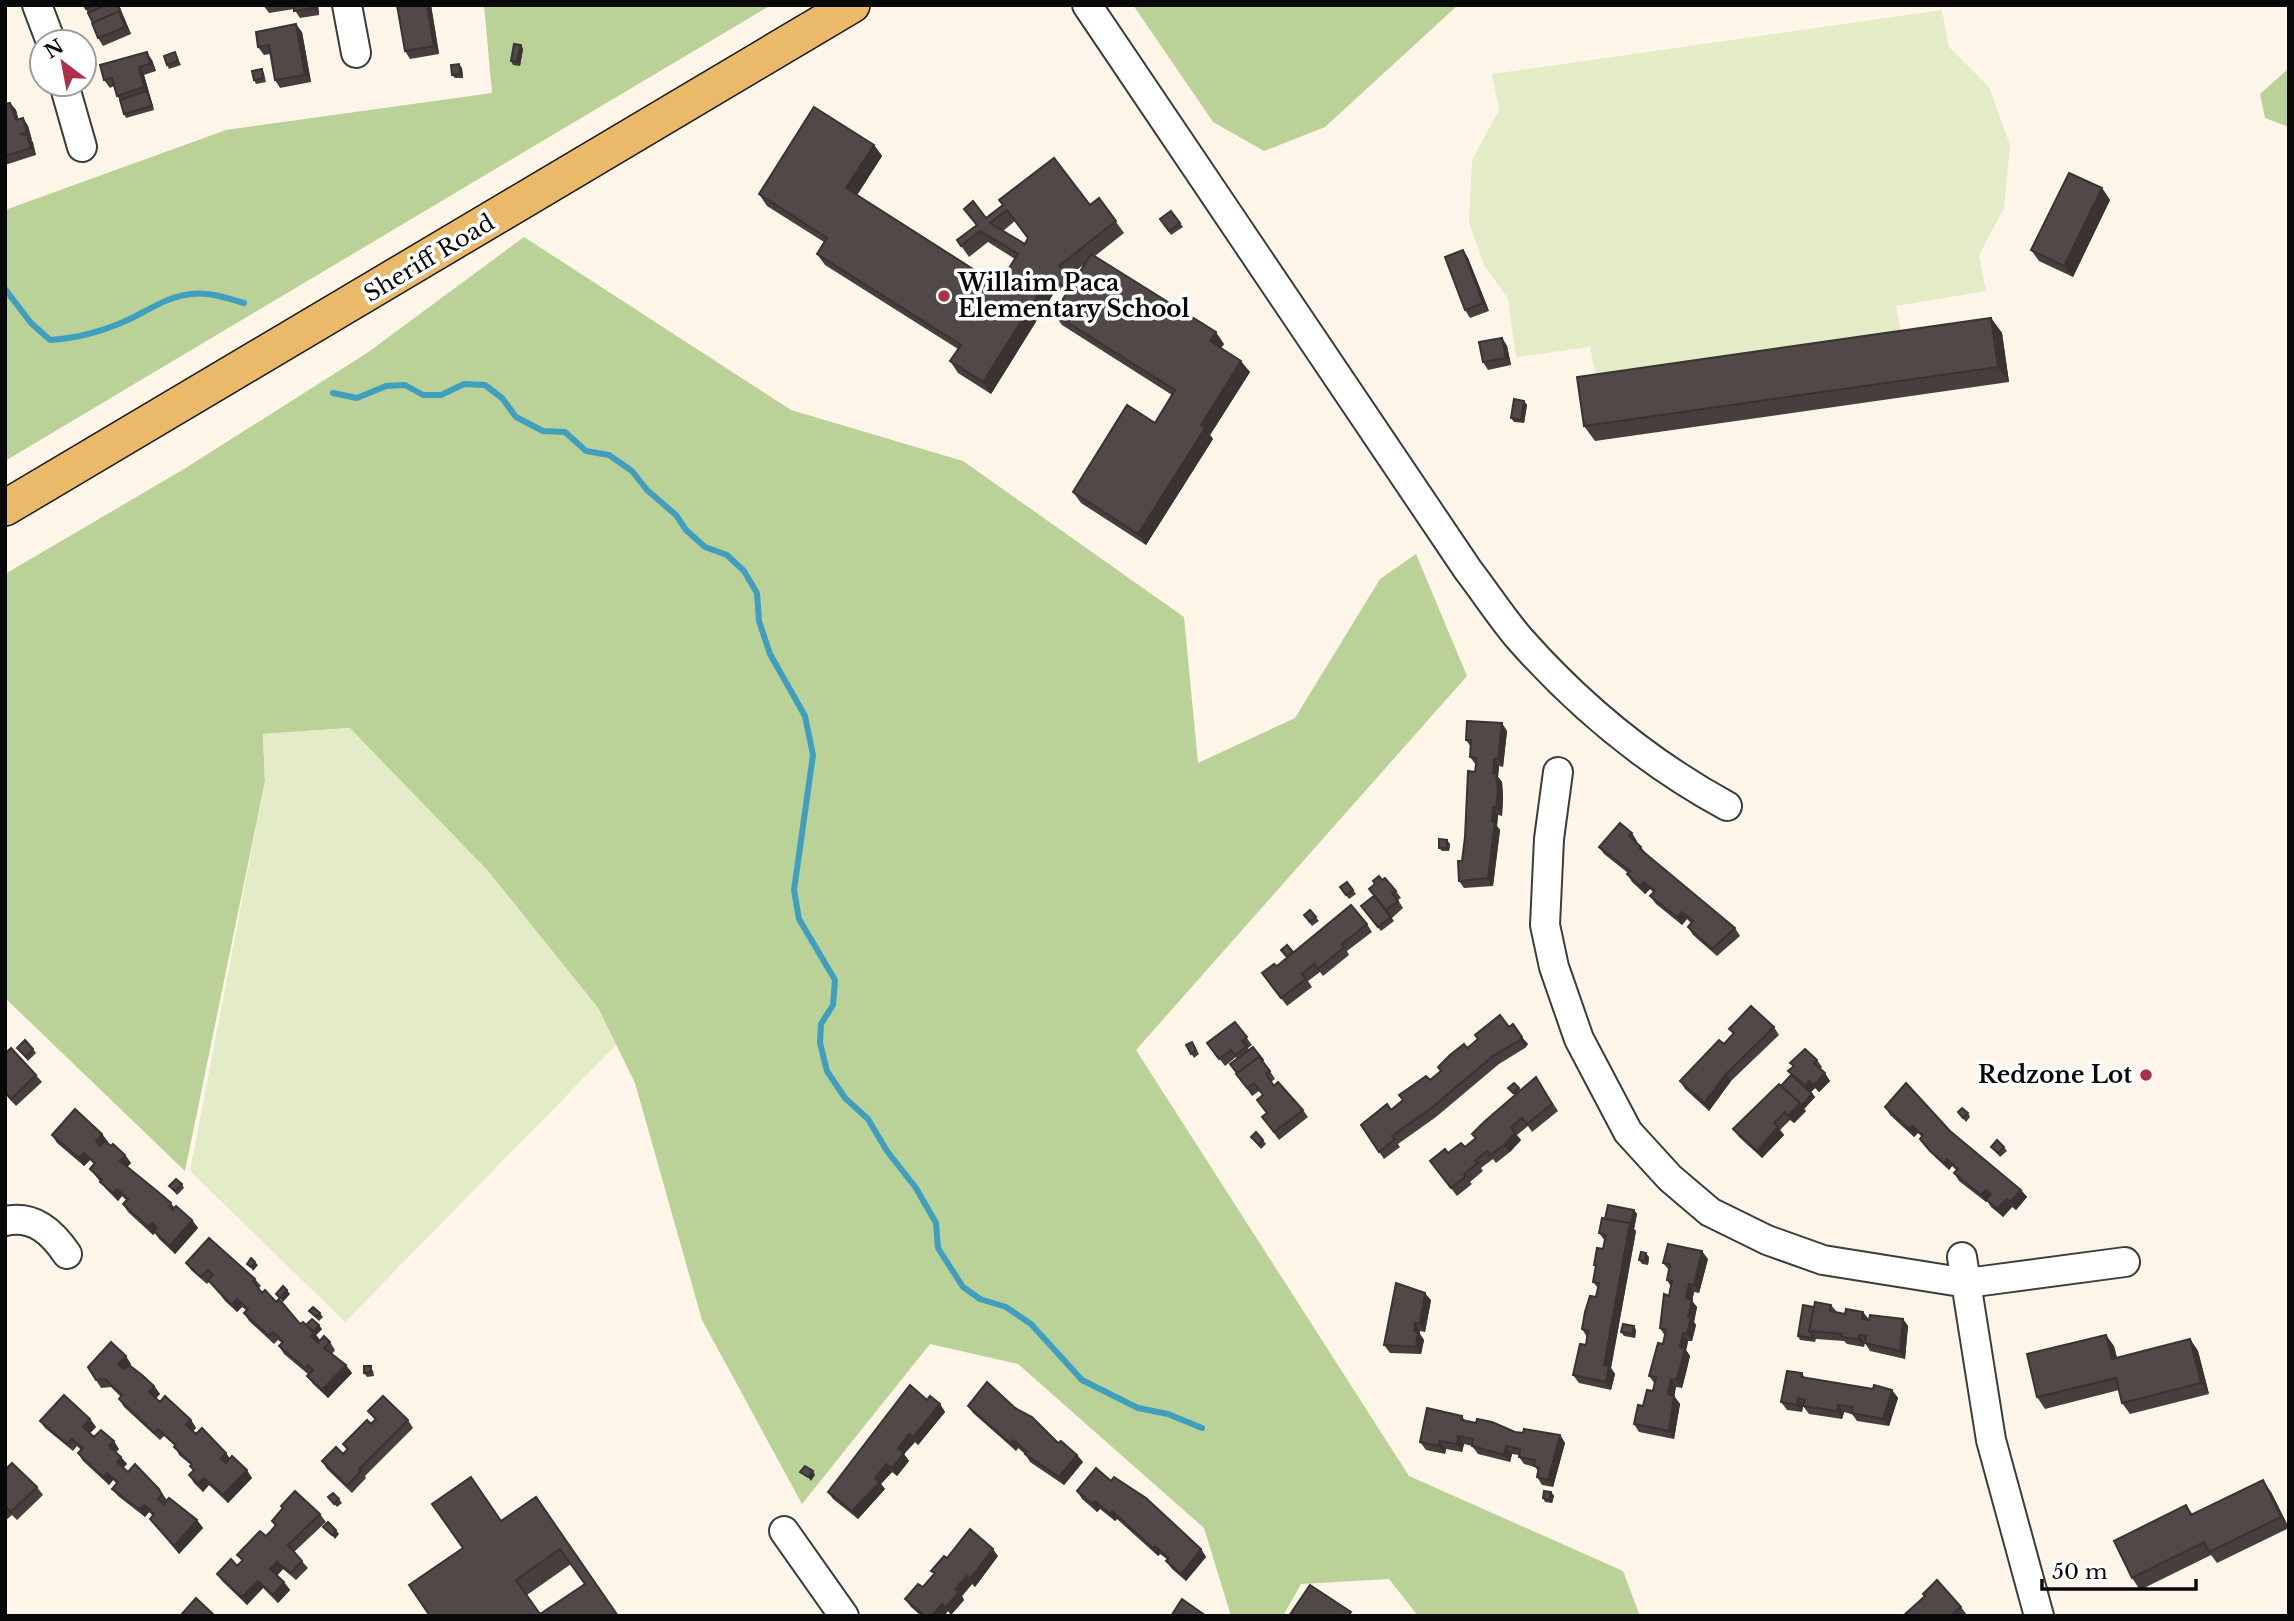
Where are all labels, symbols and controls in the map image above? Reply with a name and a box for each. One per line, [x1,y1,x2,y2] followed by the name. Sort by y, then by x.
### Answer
[28,28,98,98] north arrow
[41,34,68,63] text: N
[359,208,499,308] street label: Sheriff Road
[957,269,1190,323] place label: Willaim Paca Elementary School
[936,288,952,304] marker: Willaim Paca Elementary School
[1978,1061,2132,1089] place label: Redzone Lot
[2138,1067,2154,1083] marker: Redzone Lot
[2042,1548,2196,1592] scale bar
[2052,1559,2108,1585] text: 50 m

